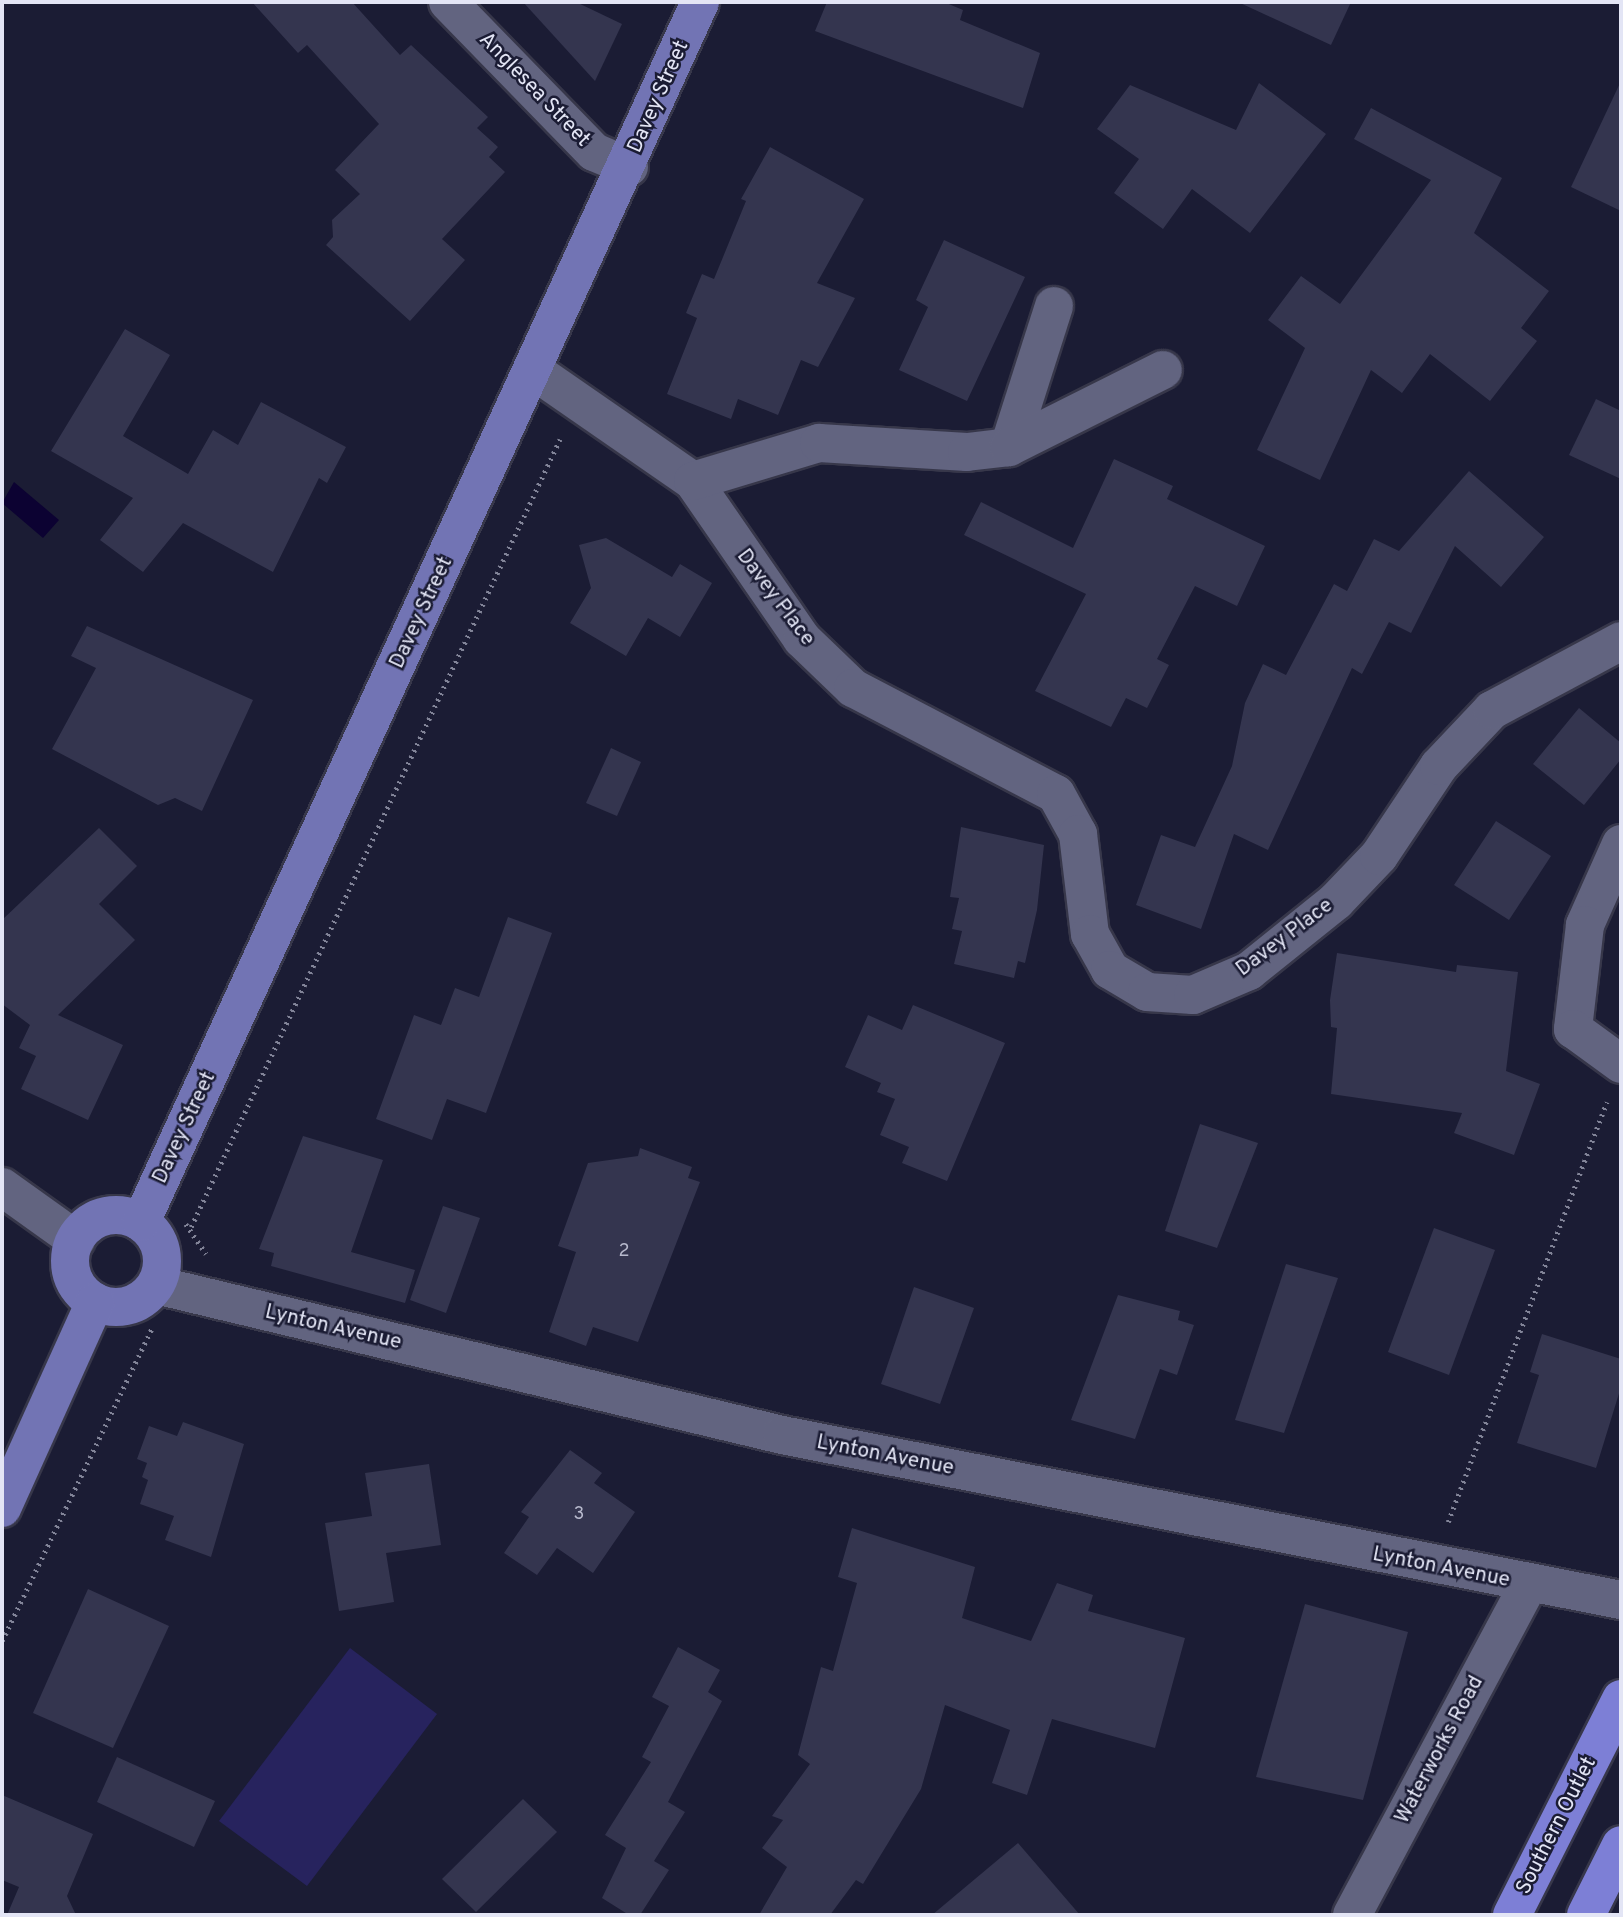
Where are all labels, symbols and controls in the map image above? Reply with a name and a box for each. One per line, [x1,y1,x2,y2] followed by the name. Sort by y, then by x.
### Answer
[473,27,595,153] street label: Anglesea Street
[623,37,695,157] street label: Davey Street
[730,545,820,651] street label: Davey Place
[385,553,459,673] street label: Davey Street
[1232,893,1338,983] street label: Davey Place
[148,1068,222,1188] street label: Davey Street
[618,1241,630,1263] house number: 2
[262,1300,404,1356] street label: Lynton Avenue
[814,1430,956,1482] street label: Lynton Avenue
[574,1504,584,1526] house number: 3
[1370,1542,1512,1594] street label: Lynton Avenue
[1390,1672,1490,1828] street label: Waterworks Road
[1512,1753,1602,1899] street label: Southern Outlet

